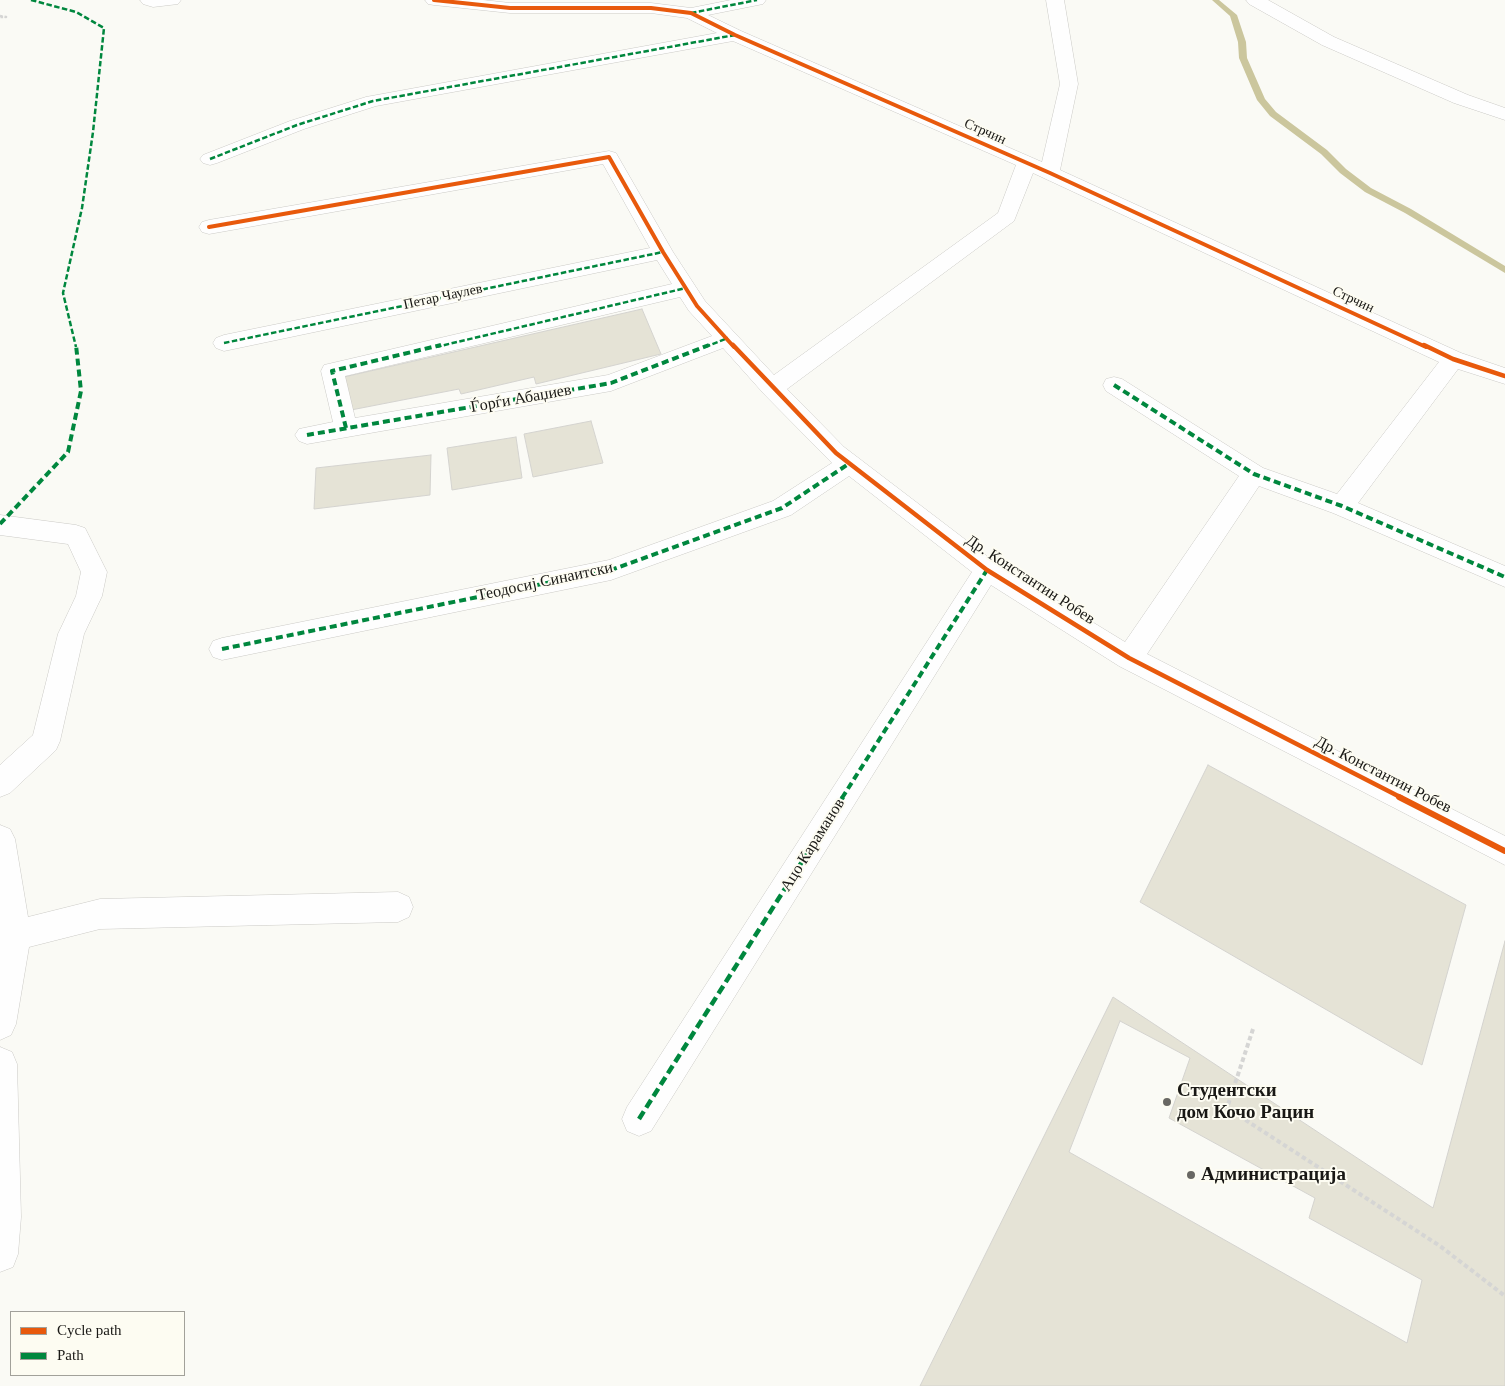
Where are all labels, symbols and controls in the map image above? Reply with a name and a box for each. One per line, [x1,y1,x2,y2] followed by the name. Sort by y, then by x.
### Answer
[961,115,1009,149] street label: Стрчин
[402,280,484,314] street label: Петар Чаулев
[1329,283,1377,317] street label: Стрчин
[469,381,573,417] street label: Ѓорѓи Абаџиев
[962,531,1098,629] street label: Др. Константин Робев
[475,558,615,606] street label: Теодосиј Синаитски
[1312,732,1454,818] street label: Др. Константин Робев
[777,795,849,895] street label: Ацо Караманов
[1177,1080,1314,1124] place label: Студентски дом Кочо Рацин
[1161,1096,1173,1108] marker: Студентски дом Кочо Рацин
[1201,1164,1346,1186] place label: Администрација
[1185,1169,1197,1181] marker: Администрација
[10,1311,185,1376] legend
[57,1322,122,1338] text: Cycle path
[57,1347,84,1363] text: Path

